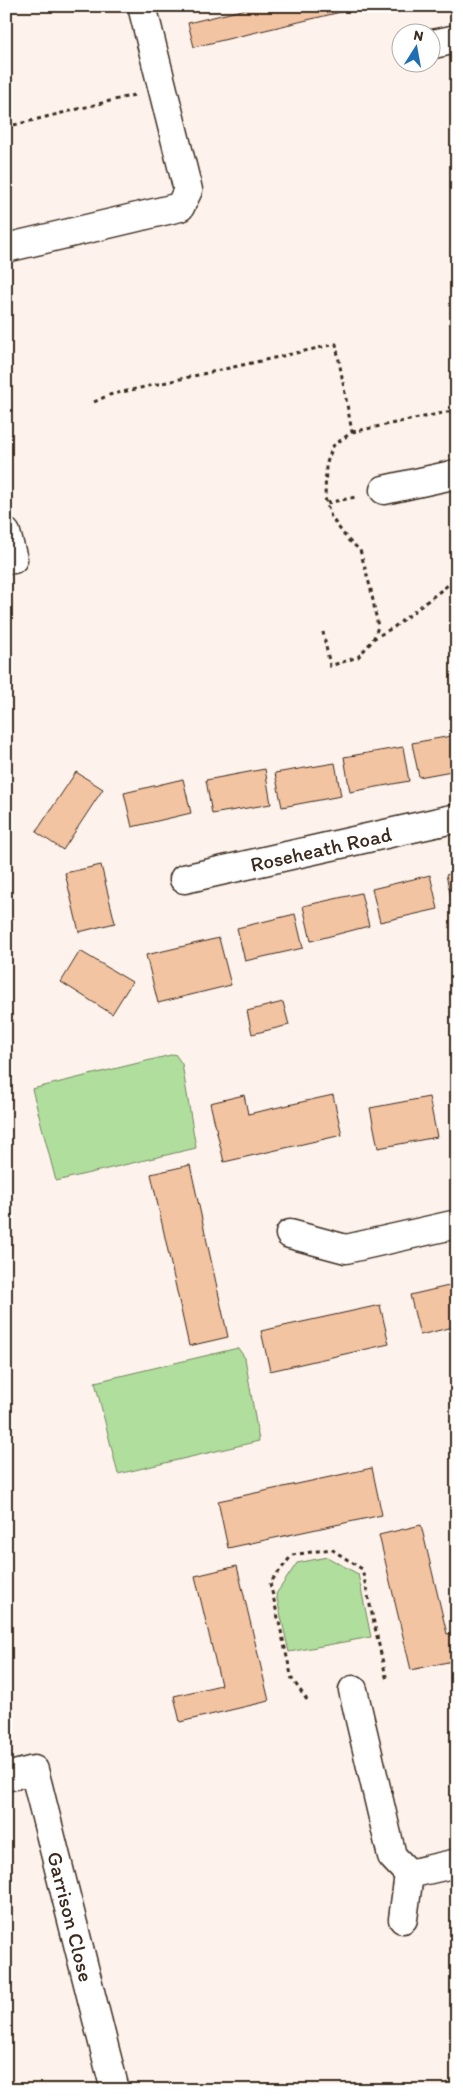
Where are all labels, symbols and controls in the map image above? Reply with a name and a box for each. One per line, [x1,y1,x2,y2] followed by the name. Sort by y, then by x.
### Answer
[390,22,440,72] north arrow
[412,26,425,45] text: N
[248,821,394,876] street label: Roseheath Road
[43,1849,100,1984] street label: Garrison Close

